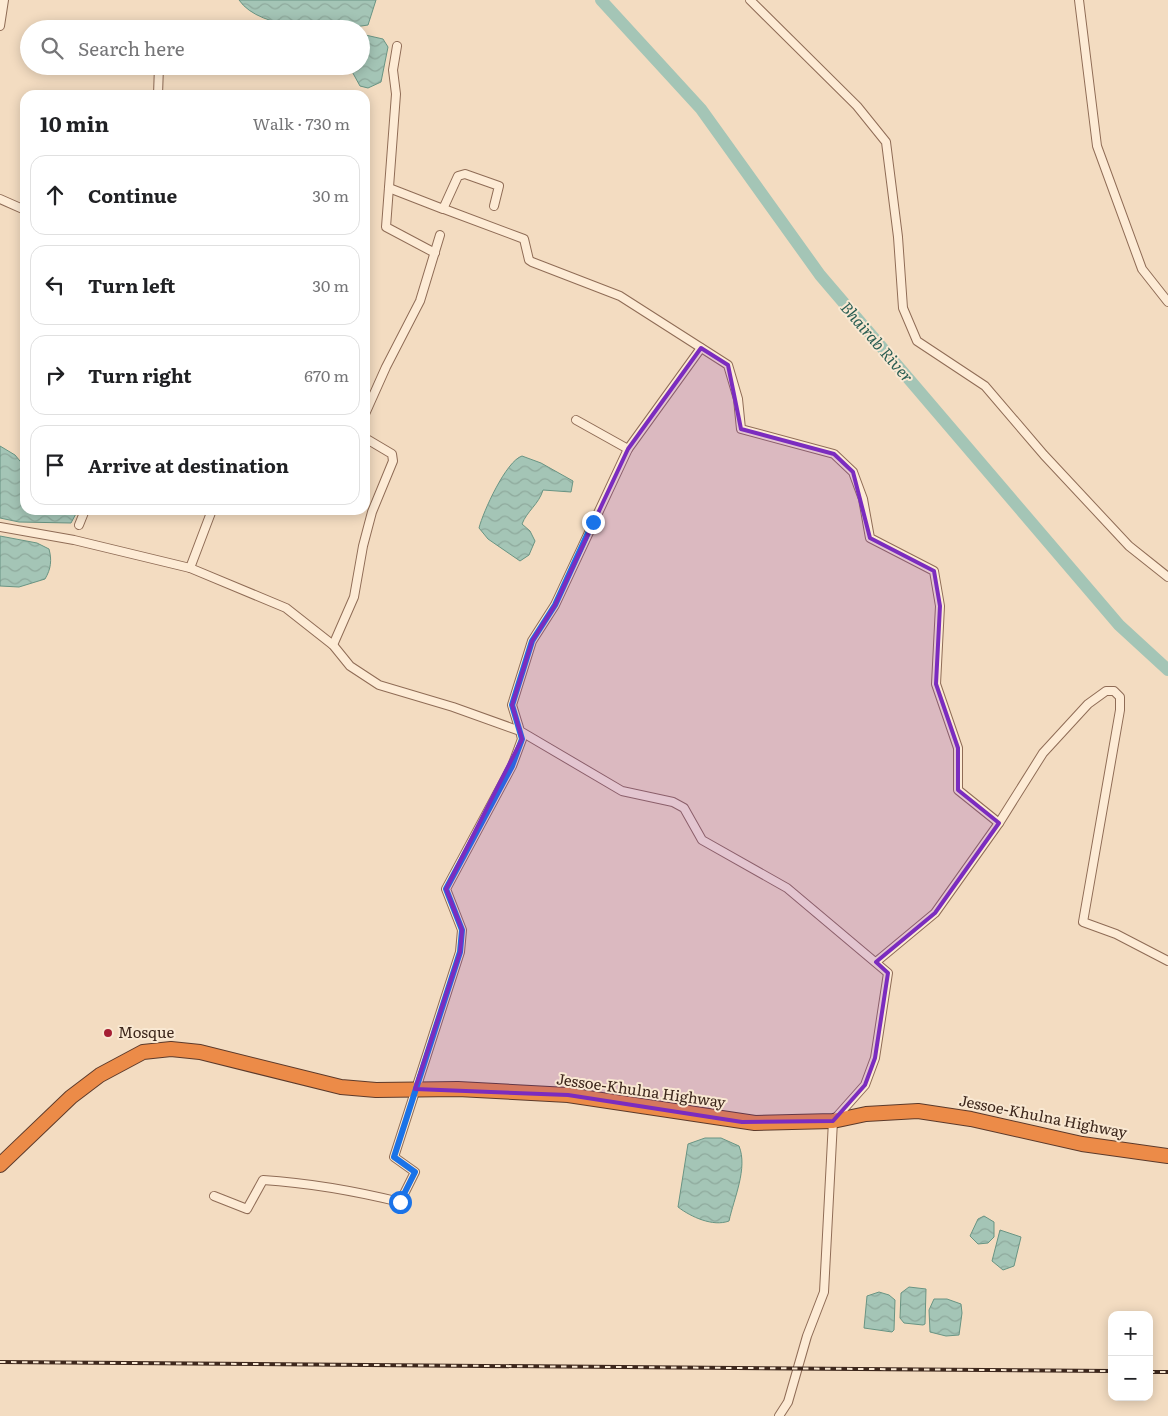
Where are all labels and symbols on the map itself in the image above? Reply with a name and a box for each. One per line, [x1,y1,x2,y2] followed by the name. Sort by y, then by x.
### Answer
[836,295,920,387] water label: Bhairab River
[582,511,605,534] route end
[118,1020,174,1043] place label: Mosque
[102,1027,114,1039] marker: Mosque
[555,1066,728,1113] street label: Jessoe-Khulna Highway
[957,1088,1130,1143] street label: Jessoe-Khulna Highway
[389,1191,412,1214] route start

